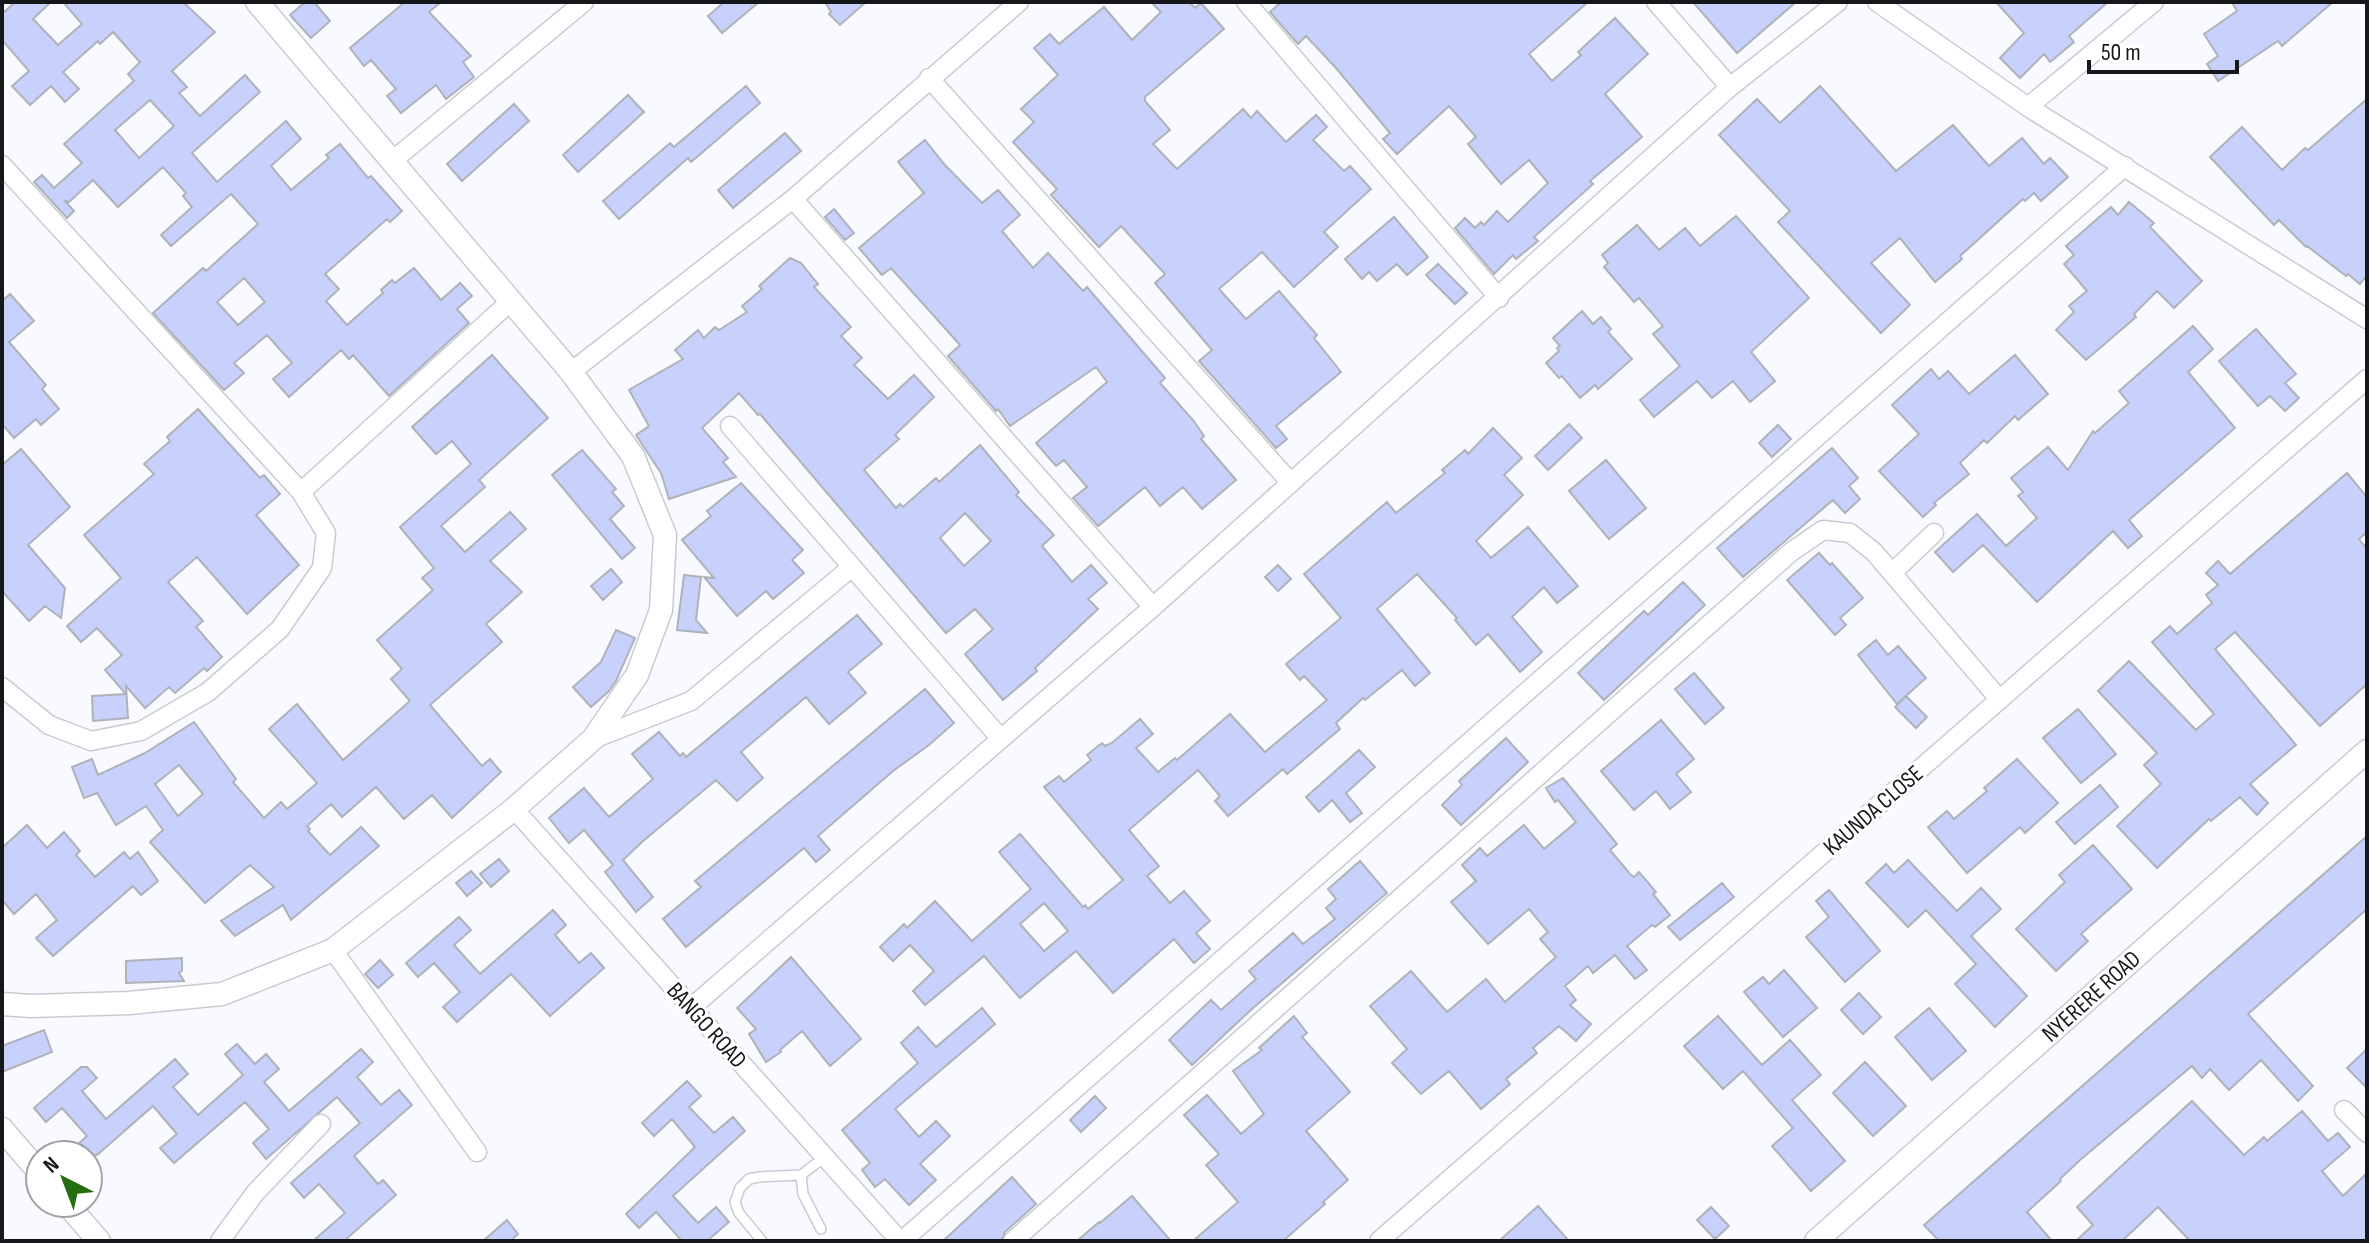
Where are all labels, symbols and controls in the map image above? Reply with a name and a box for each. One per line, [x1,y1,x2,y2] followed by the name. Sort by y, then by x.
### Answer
[2089,24,2237,74] scale bar
[2101,38,2141,67] text: 50 m
[1818,759,1929,862] street label: KAUNDA CLOSE
[2036,945,2147,1048] street label: NYERERE ROAD
[661,976,753,1074] street label: BANGO ROAD
[24,1139,104,1219] north arrow
[38,1151,65,1179] text: N

